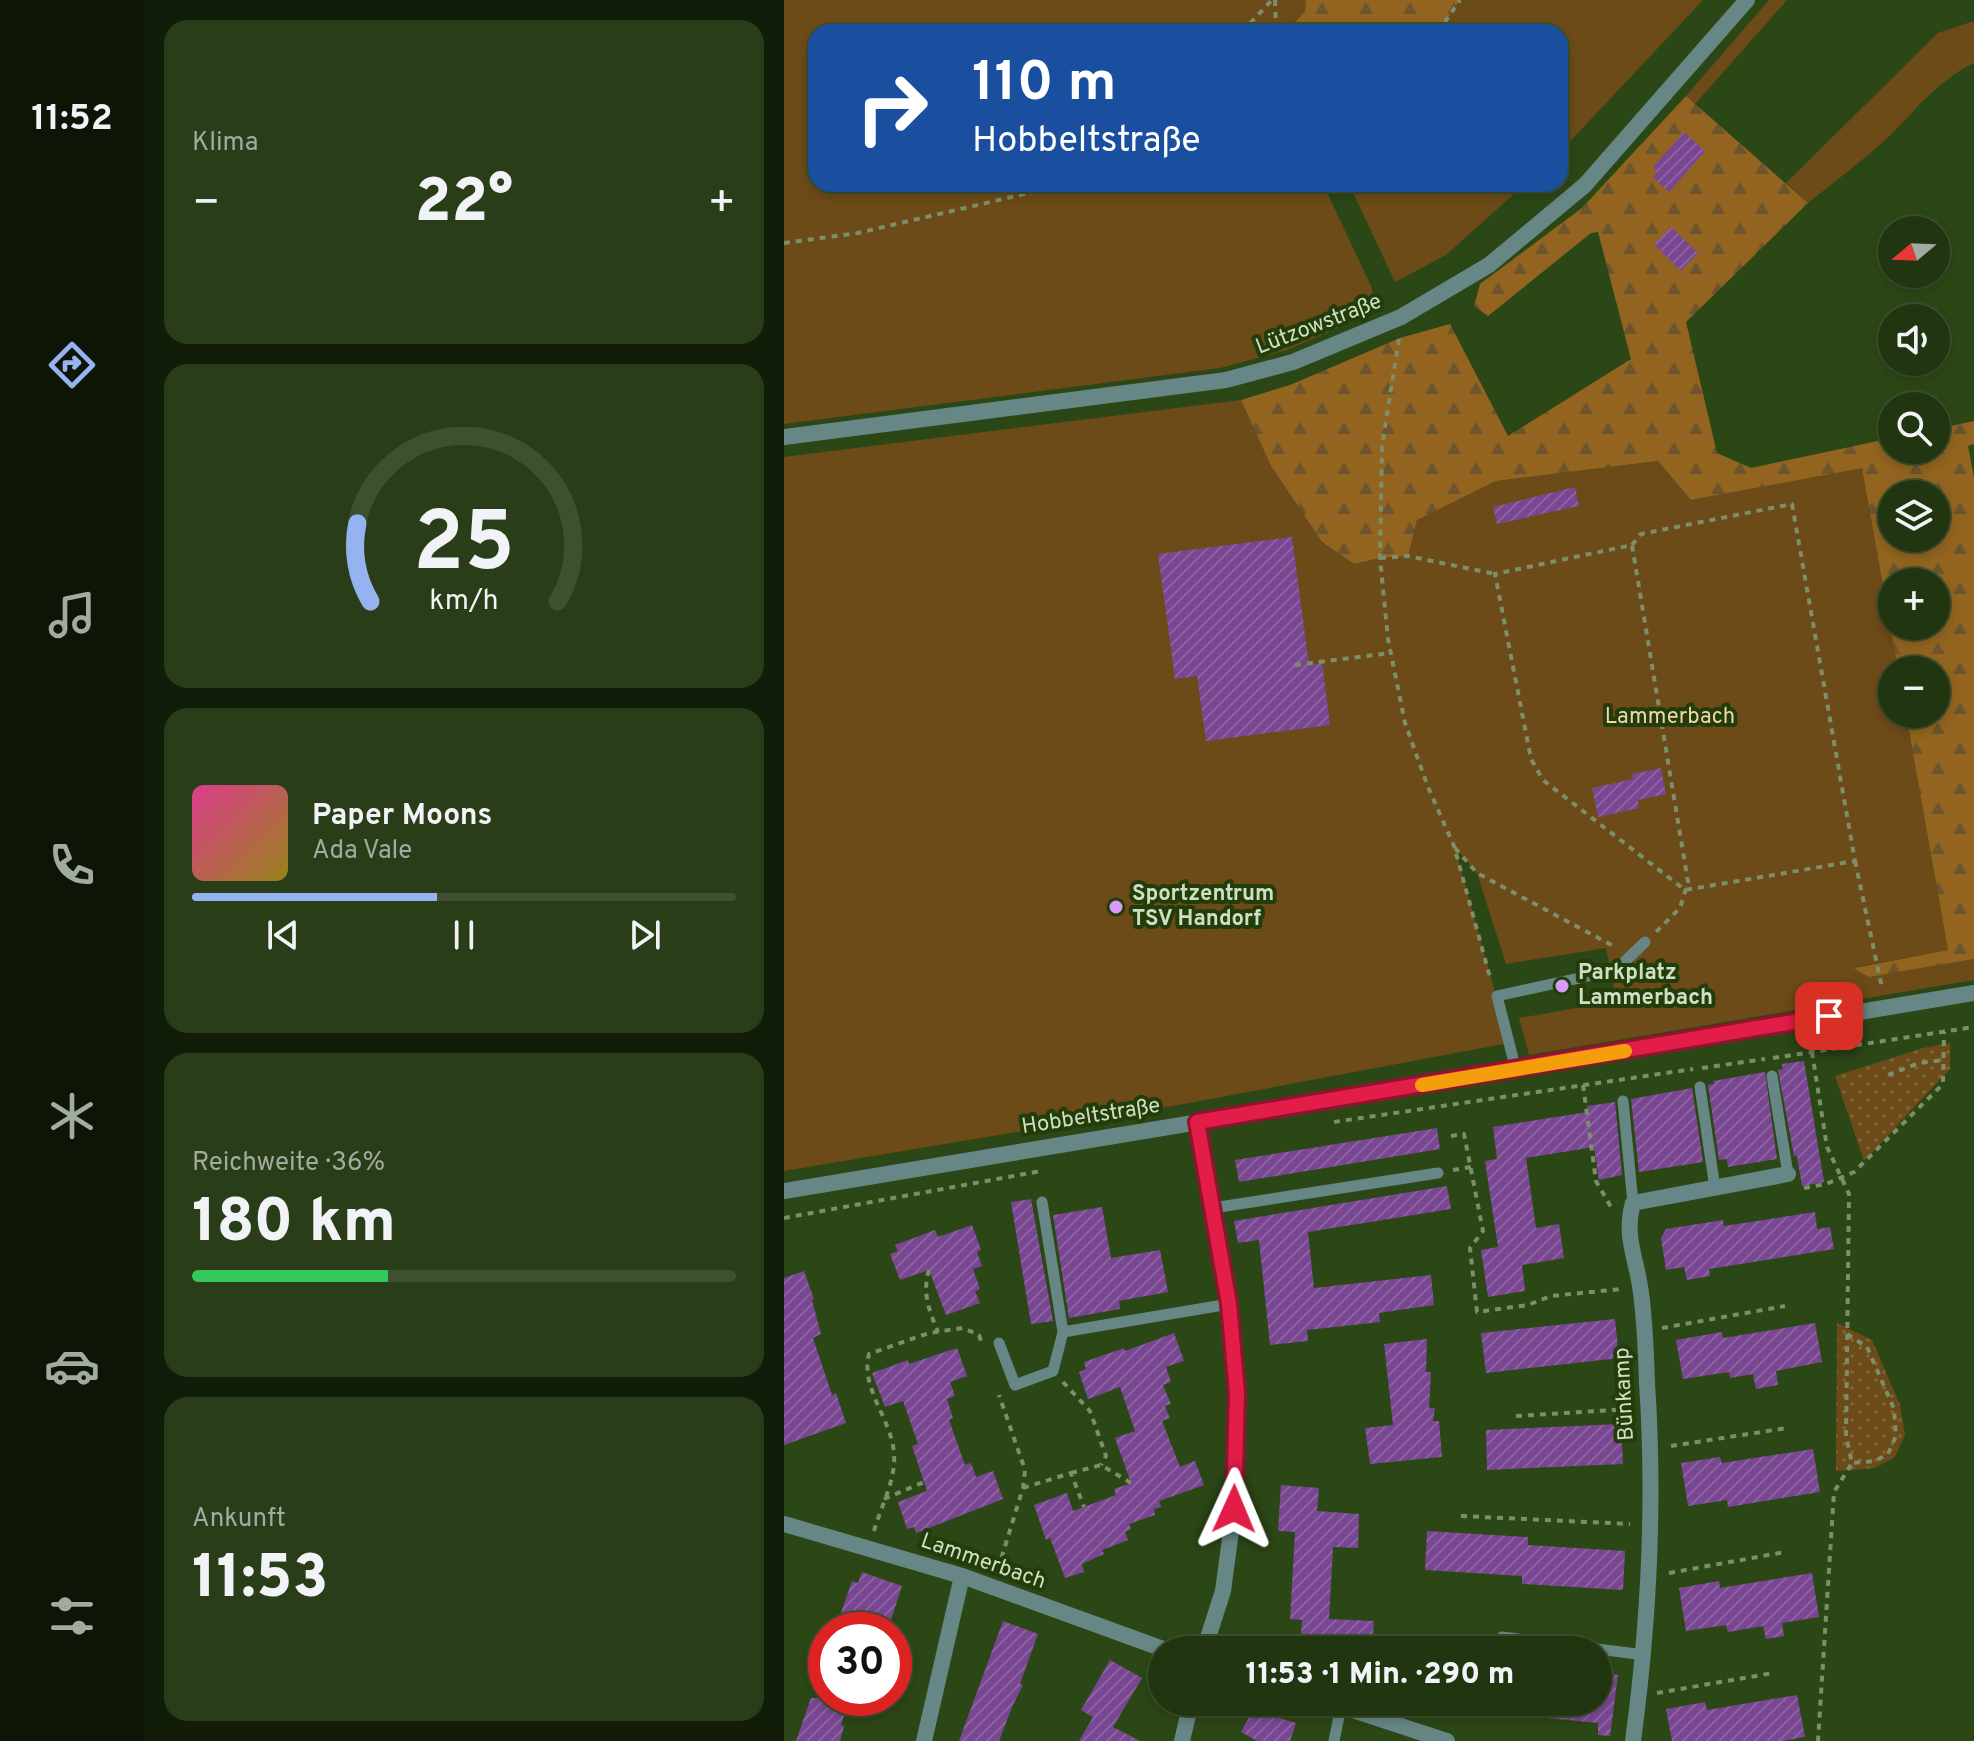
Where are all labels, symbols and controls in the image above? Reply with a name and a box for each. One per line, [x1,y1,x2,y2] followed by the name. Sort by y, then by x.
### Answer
[972,50,1117,120] text: 110 m
[840,56,944,160] icon: right
[31,97,113,143] text: 11:52
[972,119,1201,165] text: Hobbeltstraße
[192,127,258,160] text: Klima
[415,167,513,243] text: 22°
[192,177,220,233] text: −
[708,177,736,233] text: +
[1878,216,1950,288] north arrow
[1878,216,1950,728] map controls
[1252,289,1386,361] street label: Lützowstraße
[1878,304,1950,376] button: sound
[44,337,100,393] icon: directions
[1878,392,1950,464] button: search
[1878,480,1950,552] button: layers
[413,495,515,600] text: 25
[1878,568,1950,640] button: +
[429,584,499,620] text: km/h
[44,587,100,643] icon: music
[1878,656,1950,728] button: −
[1605,704,1735,731] park label: Lammerbach
[312,798,492,835] text: Paper Moons
[312,835,412,868] text: Ada Vale
[44,837,100,893] icon: phone
[1132,881,1274,933] place label: Sportzentrum TSV Handorf
[1107,898,1125,916] marker: Sportzentrum TSV Handorf
[261,913,305,957] icon: previous
[442,913,486,957] icon: pause
[623,913,667,957] icon: next
[1578,960,1713,1012] place label: Parkplatz Lammerbach
[1553,977,1571,995] marker: Parkplatz Lammerbach
[1795,982,1863,1050] pin
[1807,994,1851,1038] icon: arrive
[44,1088,100,1144] icon: climate
[1020,1093,1162,1141] street label: Hobbeltstraße
[192,1147,385,1180] text: Reichweite · 36%
[192,1187,396,1263] text: 180 km
[44,1338,100,1394] icon: car
[1609,1347,1641,1441] street label: Bünkamp
[1192,1467,1276,1551] position arrow
[192,1503,286,1536] text: Ankunft
[917,1528,1049,1596] street label: Lammerbach
[192,1543,328,1619] text: 11:53
[44,1588,100,1644] icon: filters
[808,1612,912,1716] speed limit sign: 30
[1246,1657,1514,1694] text: 11:53 · 1 Min. · 290 m

